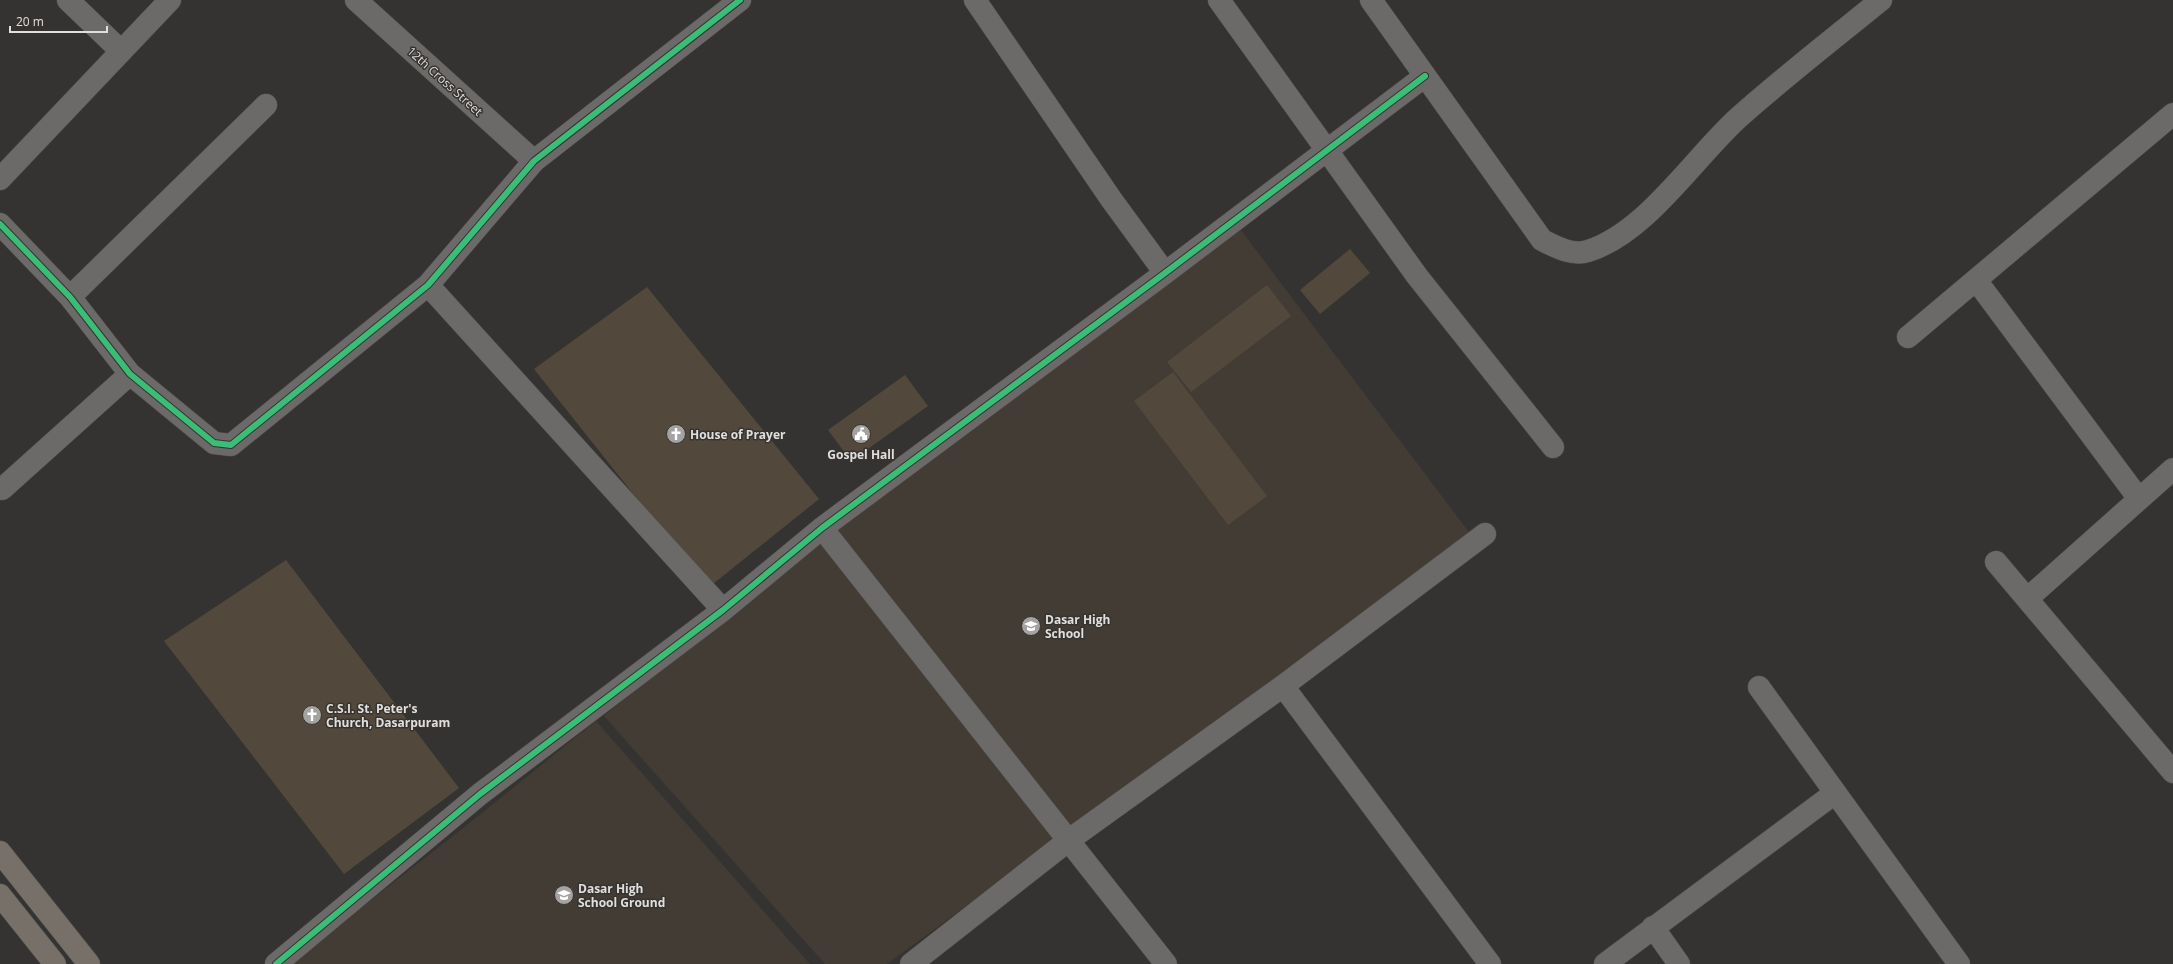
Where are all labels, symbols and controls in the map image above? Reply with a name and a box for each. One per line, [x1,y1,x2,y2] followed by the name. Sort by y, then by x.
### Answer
[10,8,107,34] scale bar
[16,13,44,30] text: 20 m
[404,42,486,120] street label: 12th Cross Street
[665,423,687,445] church icon: House of Prayer
[850,423,872,445] public building icon: Gospel Hall
[690,426,786,443] place label: House of Prayer
[827,446,895,463] place label: Gospel Hall
[1045,611,1110,642] place label: Dasar High School
[1020,615,1042,637] school or university icon: Dasar High School
[326,700,450,731] place label: C.S.I. St. Peter's Church, Dasarpuram
[301,704,323,726] church icon: C.S.I. St. Peter's Church, Dasarpuram
[578,880,665,911] place label: Dasar High School Ground
[553,884,575,906] school or university icon: Dasar High School Ground

